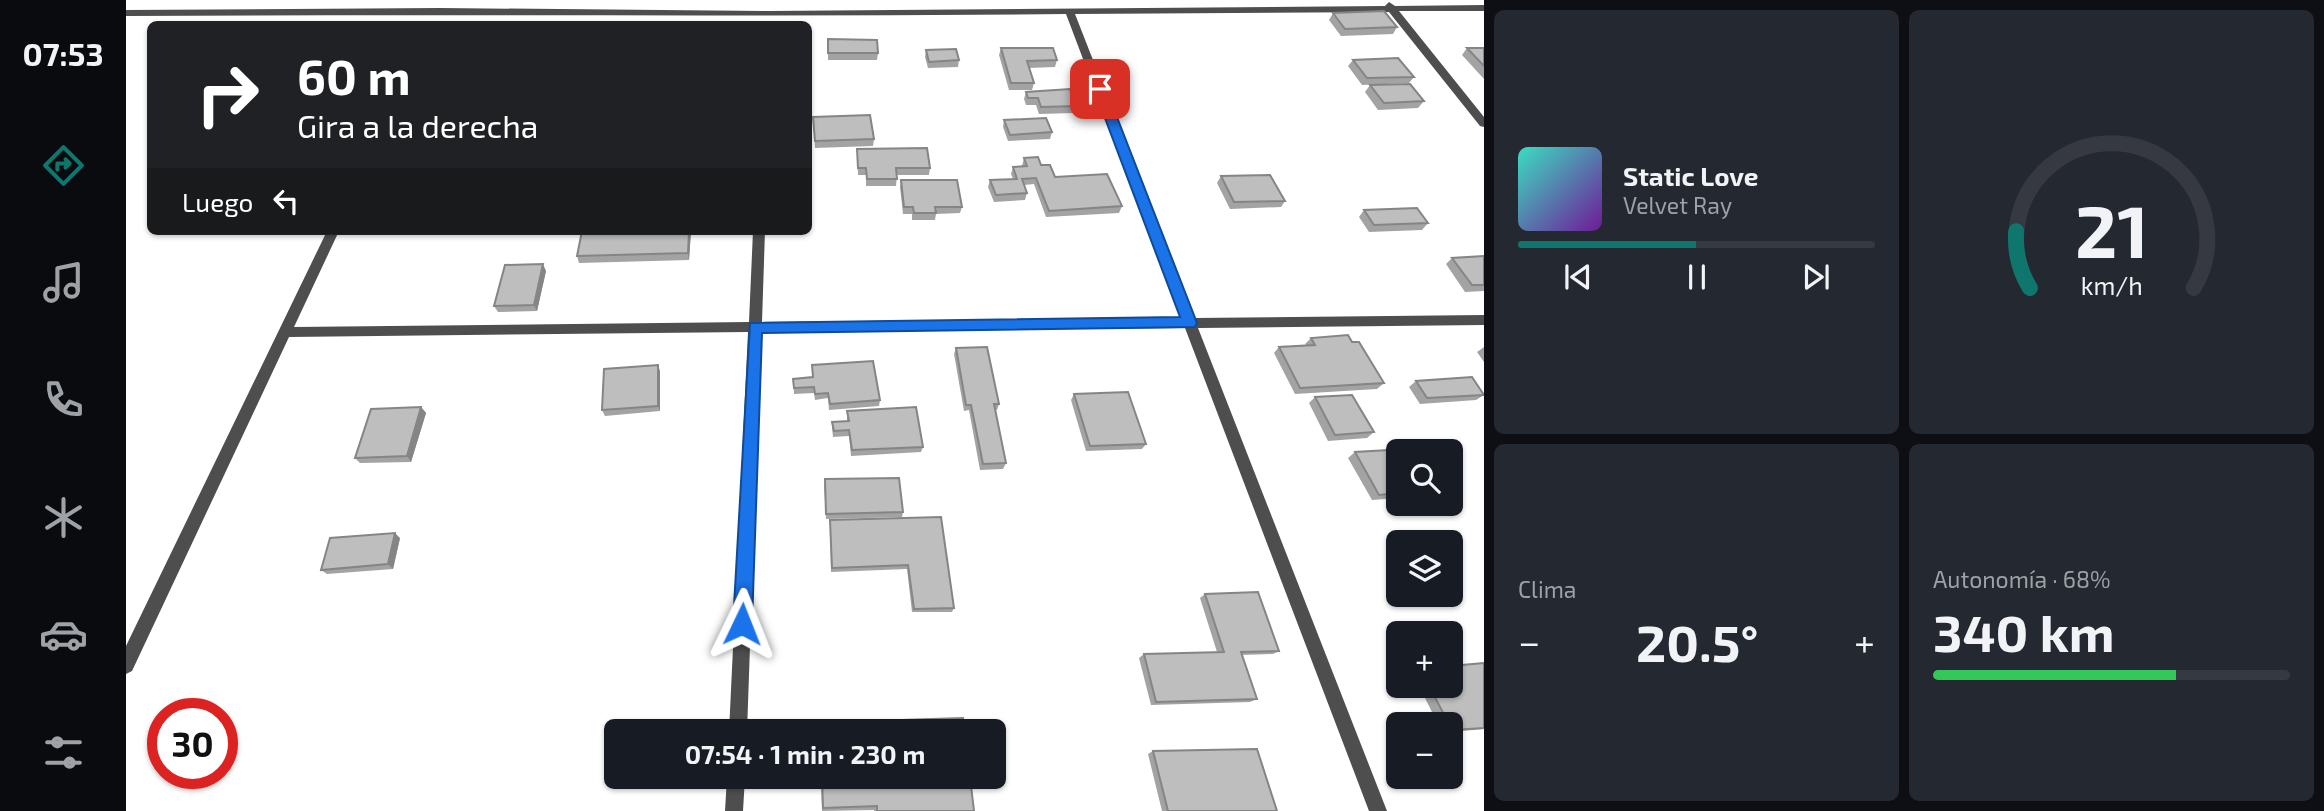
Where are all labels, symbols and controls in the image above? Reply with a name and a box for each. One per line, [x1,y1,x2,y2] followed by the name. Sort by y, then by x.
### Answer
[22,34,104,72] text: 07:53
[297,46,411,105] text: 60 m
[182,49,273,140] icon: right
[1070,59,1130,119] pin
[1081,70,1119,108] icon: arrive
[297,106,538,144] text: Gira a la derecha
[39,141,88,190] icon: directions
[1623,160,1759,191] text: Static Love
[267,182,305,220] icon: left
[2075,185,2148,273] text: 21
[182,186,253,217] text: Luego
[1623,191,1732,219] text: Velvet Ray
[39,258,88,307] icon: music
[1559,258,1597,296] icon: previous
[1678,258,1716,296] icon: pause
[1797,258,1835,296] icon: next
[2080,270,2143,300] text: km/h
[39,375,88,424] icon: phone
[1386,439,1463,789] map controls
[1386,439,1463,516] button: search
[39,493,88,542] icon: climate
[1386,530,1463,607] button: layers
[1933,565,2111,593] text: Autonomía · 68%
[1518,575,1576,603] text: Clima
[705,587,779,661] position arrow
[1933,600,2115,662] text: 340 km
[39,610,88,659] icon: car
[1636,610,1758,672] text: 20.5°
[1518,618,1540,664] text: −
[1854,618,1875,664] text: +
[1386,621,1463,698] button: +
[147,698,238,789] speed limit sign: 30
[1386,712,1463,789] button: −
[39,728,88,777] icon: filters
[685,738,925,769] text: 07:54 · 1 min · 230 m

